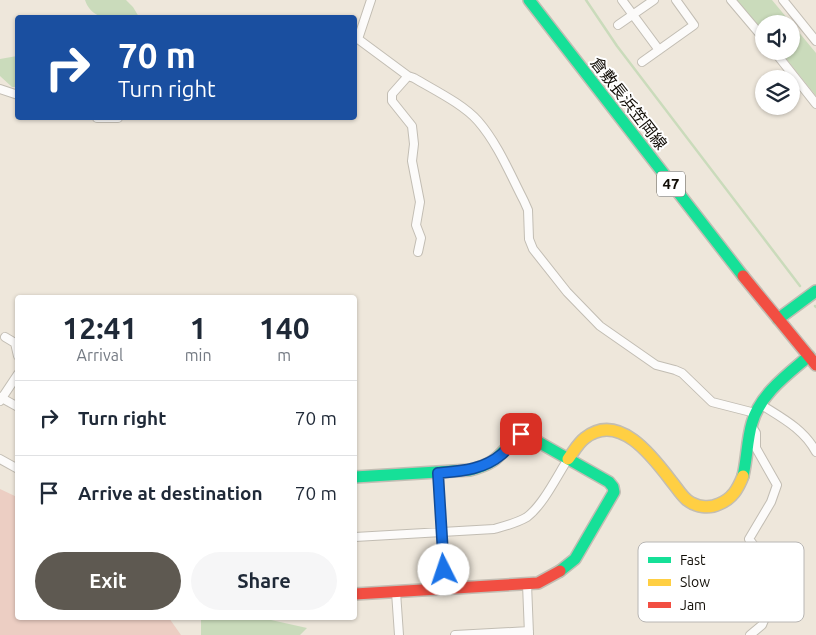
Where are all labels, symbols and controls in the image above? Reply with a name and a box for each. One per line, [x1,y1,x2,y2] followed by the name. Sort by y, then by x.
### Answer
[755,15,800,115] map controls
[755,15,800,60] button: sound
[35,35,100,100] icon: right
[118,35,196,75] text: 70 m
[587,53,671,153] street label: 倉敷長浜笠岡線
[755,70,800,115] button: layers
[118,76,216,101] text: Turn right
[657,172,685,196] road number: 47
[62,311,137,345] text: 12:41
[190,311,207,345] text: 1
[259,311,310,345] text: 140
[77,346,123,364] text: Arrival
[185,346,212,364] text: min
[277,346,291,364] text: m
[35,404,63,432] icon: right
[78,407,166,429] text: Turn right
[295,407,337,429] text: 70 m
[500,413,542,455] pin
[507,420,535,448] icon: arrive
[35,479,63,507] icon: arrive
[78,482,263,504] text: Arrive at destination
[295,482,337,504] text: 70 m
[638,542,804,622] legend
[417,543,469,595] position arrow
[35,552,181,610] button: Exit
[191,552,337,610] button: Share
[680,552,706,568] text: Fast
[680,574,710,590] text: Slow
[680,597,706,613] text: Jam

